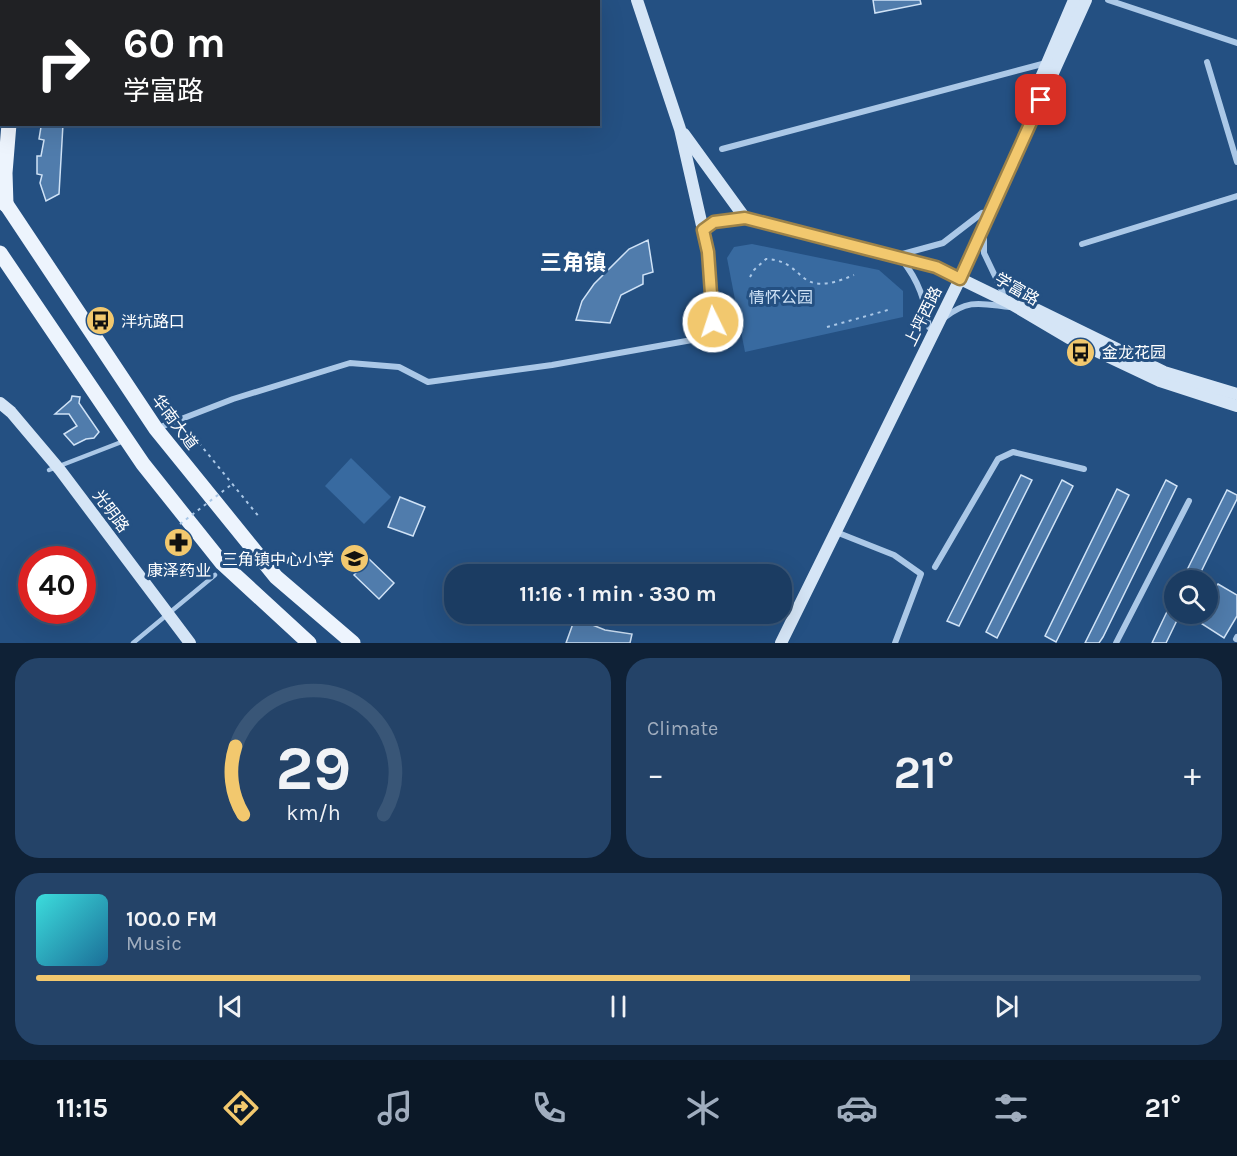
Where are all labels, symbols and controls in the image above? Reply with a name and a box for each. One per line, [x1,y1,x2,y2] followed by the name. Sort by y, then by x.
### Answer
[123,18,226,68] text: 60 m
[24,24,102,102] icon: right
[1015,74,1066,125] pin
[123,75,204,107] text: 学富路
[1024,83,1057,116] icon: arrive
[540,250,606,276] district label: 三角镇
[991,269,1043,309] street label: 学富路
[900,283,946,349] street label: 上坪西路
[749,288,813,307] park label: 情怀公园
[681,290,745,354] position arrow
[84,305,116,337] bus stop icon: 泮坑路口
[121,312,185,331] place label: 泮坑路口
[1065,336,1097,368] bus stop icon: 金龙花园
[1102,343,1166,362] place label: 金龙花园
[148,391,202,453] street label: 华南大道
[89,486,133,536] street label: 光明路
[163,526,195,558] pharmacy icon: 康泽药业
[339,543,371,575] school or university icon: 三角镇中心小学
[18,546,96,624] speed limit sign: 40
[222,550,334,569] place label: 三角镇中心小学
[147,561,211,580] place label: 康泽药业
[1164,570,1218,624] map controls
[1164,570,1218,624] button: search
[519,581,717,607] text: 11:16 · 1 min · 330 m
[647,717,718,740] text: Climate
[275,732,351,805] text: 29
[894,747,954,799] text: 21°
[647,755,664,793] text: −
[1184,755,1201,793] text: +
[286,800,340,825] text: km/h
[126,906,217,932] text: 100.0 FM
[126,932,182,955] text: Music
[214,990,247,1023] icon: previous
[602,990,635,1023] icon: pause
[990,990,1023,1023] icon: next
[220,1087,262,1129] icon: directions
[374,1087,416,1129] icon: music
[528,1087,570,1129] icon: phone
[682,1087,724,1129] icon: climate
[836,1087,878,1129] icon: car
[990,1087,1032,1129] icon: filters
[56,1092,108,1124] text: 11:15
[1144,1092,1181,1124] text: 21°

